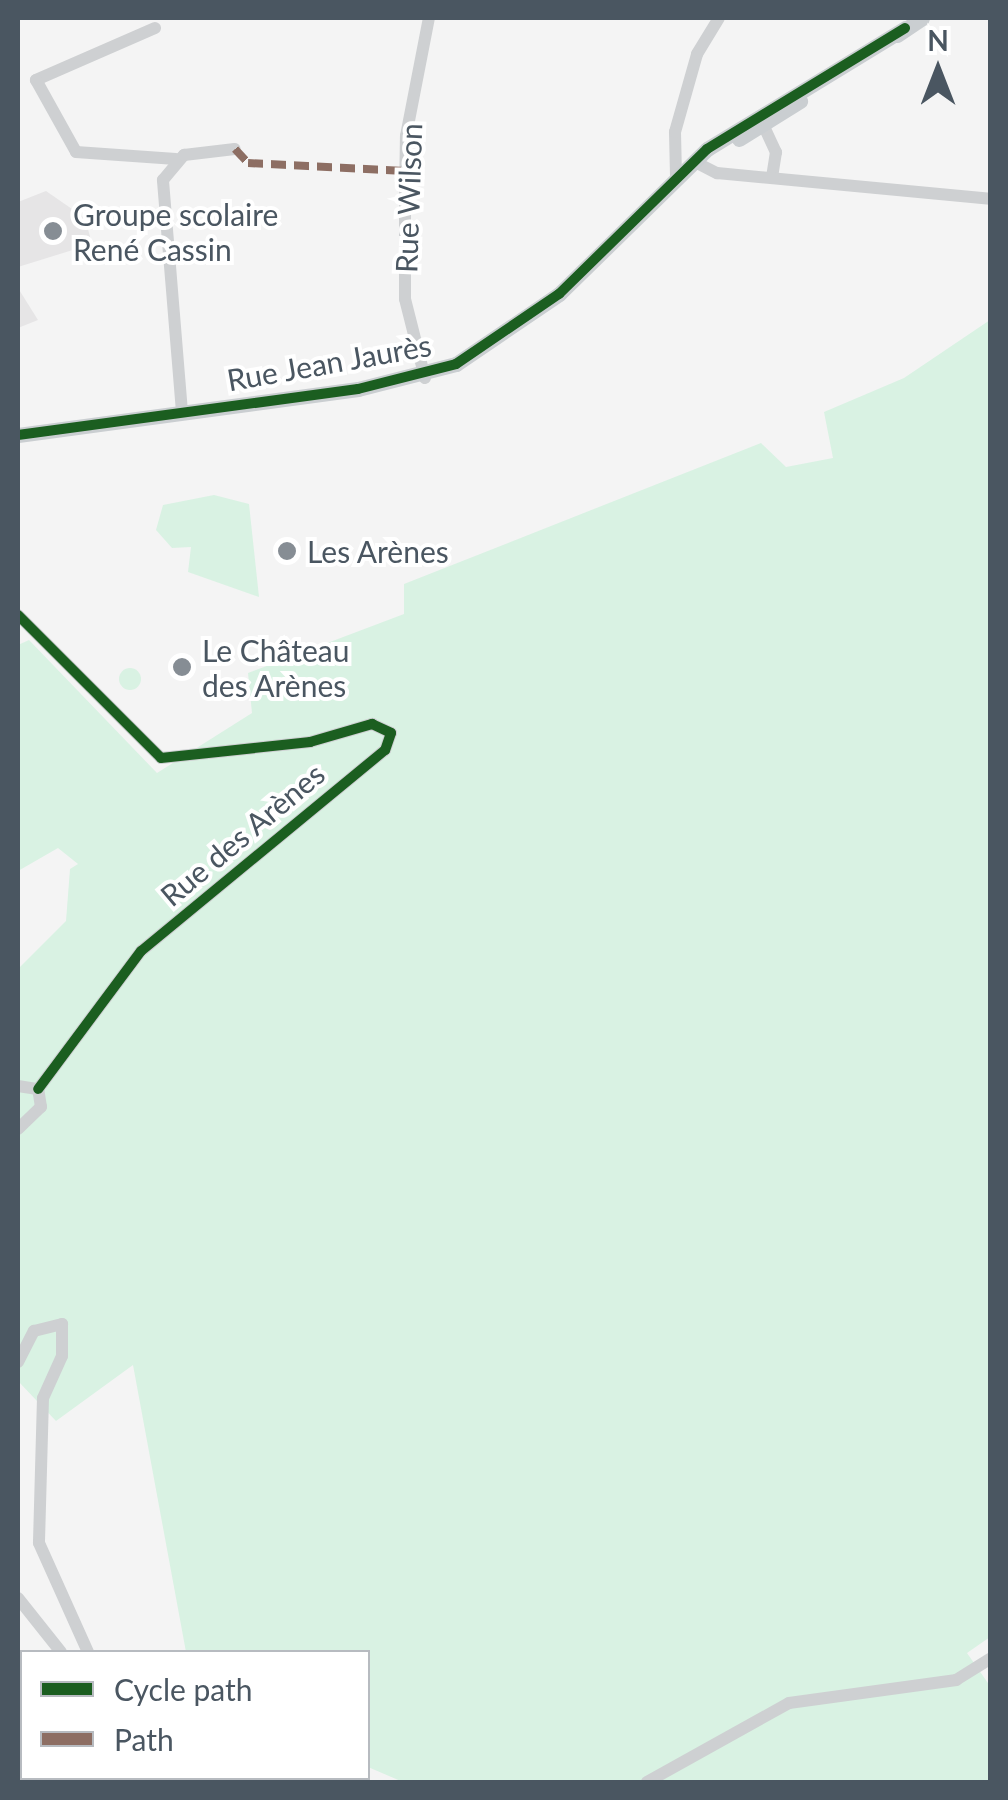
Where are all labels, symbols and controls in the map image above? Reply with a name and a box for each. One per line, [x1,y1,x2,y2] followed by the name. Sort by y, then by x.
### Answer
[888,20,988,120] north arrow
[927,23,949,57] text: N
[387,122,429,274] street label: Rue Wilson
[73,196,278,266] place label: Groupe scolaire René Cassin
[42,220,64,242] marker: Groupe scolaire René Cassin
[223,326,435,398] street label: Rue Jean Jaurès
[307,533,450,569] place label: Les Arènes
[276,540,298,562] marker: Les Arènes
[202,632,349,702] place label: Le Château des Arènes
[171,656,193,678] marker: Le Château des Arènes
[152,755,332,913] street label: Rue des Arènes
[20,1650,370,1780] legend
[114,1671,253,1707] text: Cycle path
[114,1721,174,1757] text: Path

